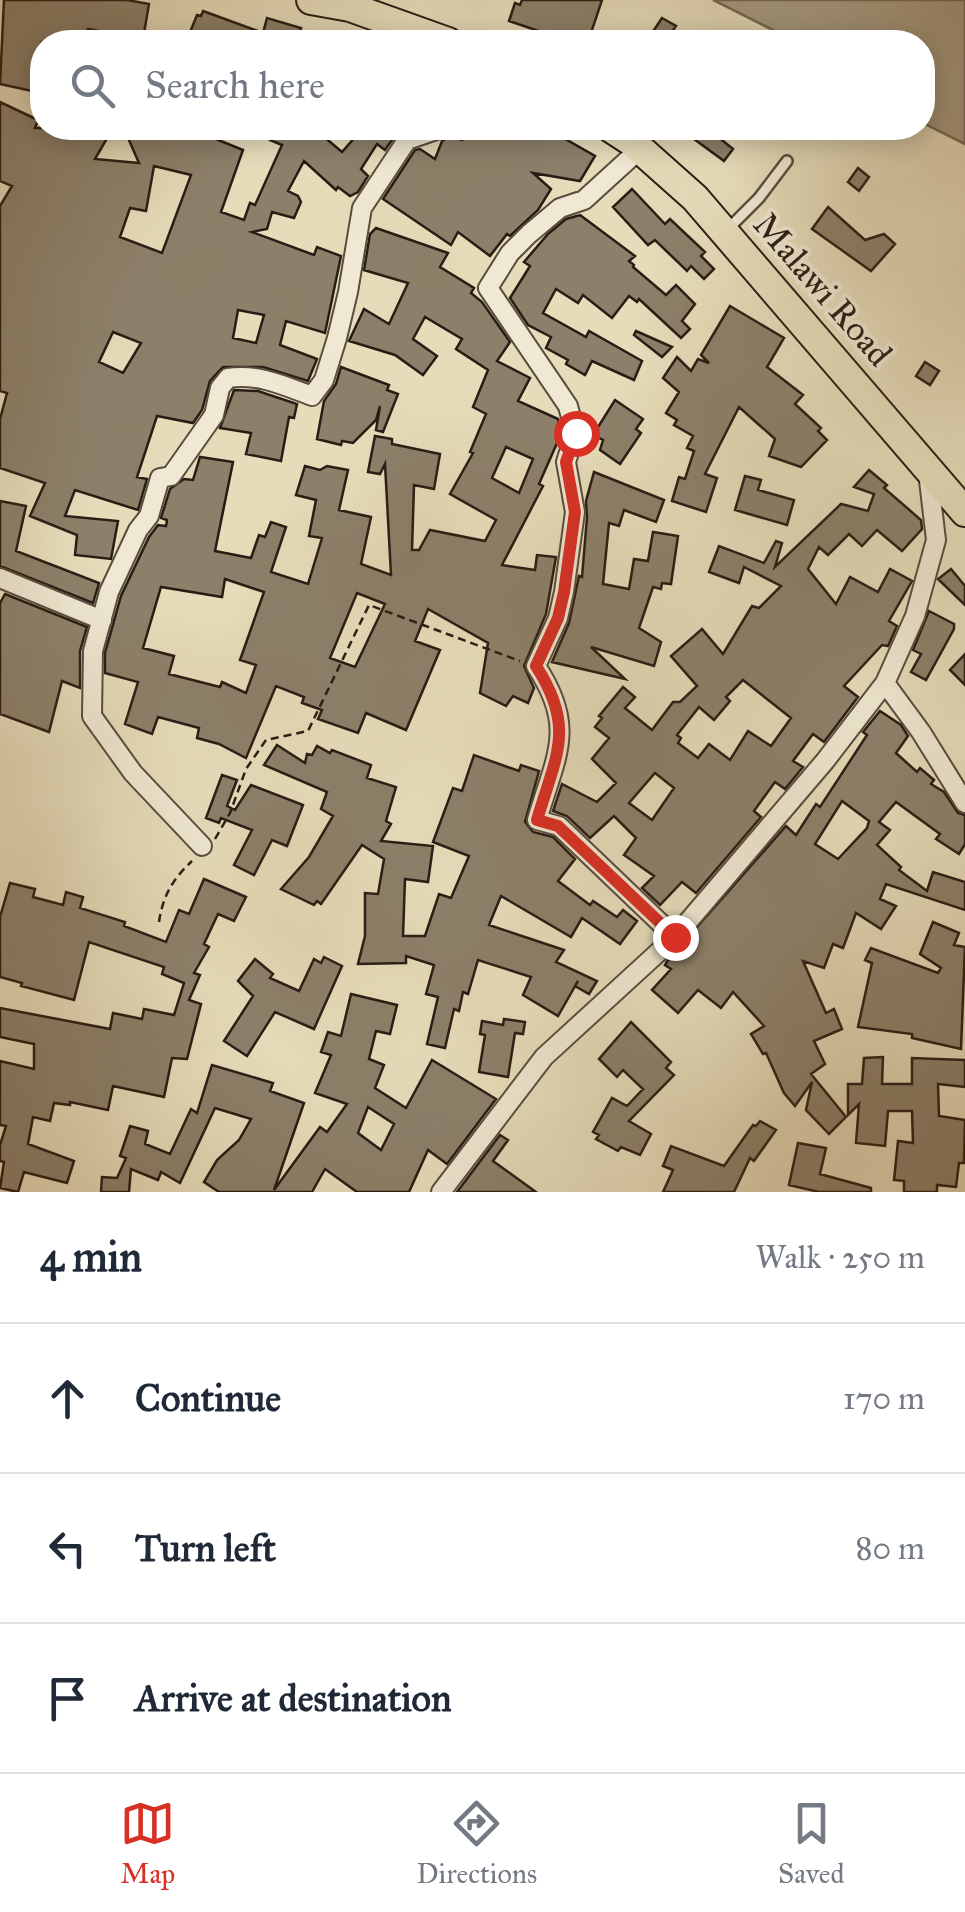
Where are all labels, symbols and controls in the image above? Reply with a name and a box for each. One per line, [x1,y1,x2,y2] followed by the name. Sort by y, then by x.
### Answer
[30,30,935,140] search box
[65,58,120,113] icon: search
[145,62,325,108] text: Search here
[744,204,901,375] street label: Malawi Road
[554,411,600,457] route start
[653,915,699,961] route end
[40,1231,142,1283] text: 4 min
[756,1238,925,1277] text: Walk · 250 m
[40,1371,95,1426] icon: ahead
[135,1375,281,1421] text: Continue
[843,1379,925,1418] text: 170 m
[40,1521,95,1576] icon: left
[135,1525,276,1571] text: Turn left
[856,1529,925,1568] text: 80 m
[40,1671,95,1726] icon: arrive
[135,1675,452,1721] text: Arrive at destination
[120,1796,175,1891] tab: Map
[416,1796,537,1891] tab: Directions
[778,1796,845,1891] tab: Saved

